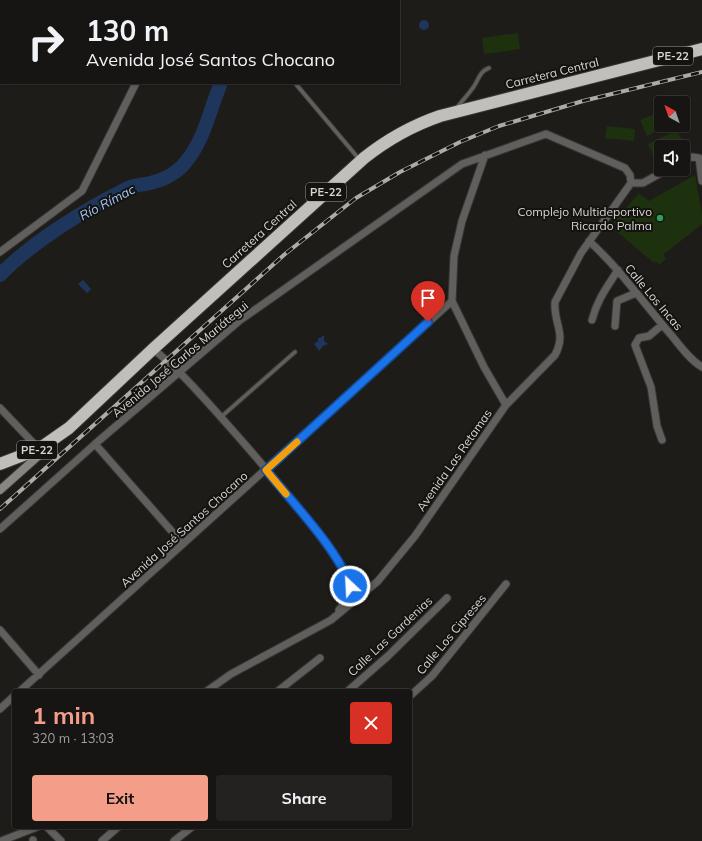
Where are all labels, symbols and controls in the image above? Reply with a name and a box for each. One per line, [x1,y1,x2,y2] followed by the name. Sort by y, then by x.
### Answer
[86,13,169,48] text: 130 m
[20,16,72,68] icon: right
[653,47,693,65] road number: PE-22
[86,48,335,71] text: Avenida José Santos Chocano
[504,54,600,92] street label: Carretera Central
[654,96,690,132] north arrow
[654,96,690,176] map controls
[654,140,690,176] button: sound
[76,180,138,223] water label: Río Rímac
[306,183,346,201] road number: PE-22
[218,196,300,272] street label: Carretera Central
[518,204,652,233] place label: Complejo Multideportivo Ricardo Palma
[655,213,665,223] marker: Complejo Multideportivo Ricardo Palma
[622,261,686,333] street label: Calle Los Incas
[411,281,445,322] pin
[417,287,439,309] icon: arrive
[109,298,251,420] street label: Avenida José Carlos Mariátegui
[413,406,495,514] street label: Avenida Las Retamas
[17,441,57,459] road number: PE-22
[117,468,251,590] street label: Avenida José Santos Chocano
[329,565,371,607] position arrow
[413,591,489,677] street label: Calle Los Cipreses
[345,593,436,679] street label: Calle Las Gardenias
[32,700,95,730] text: 1 min
[350,702,392,744] button: close
[32,730,114,746] text: 320 m · 13:03
[32,775,208,821] button: Exit
[216,775,392,821] button: Share

